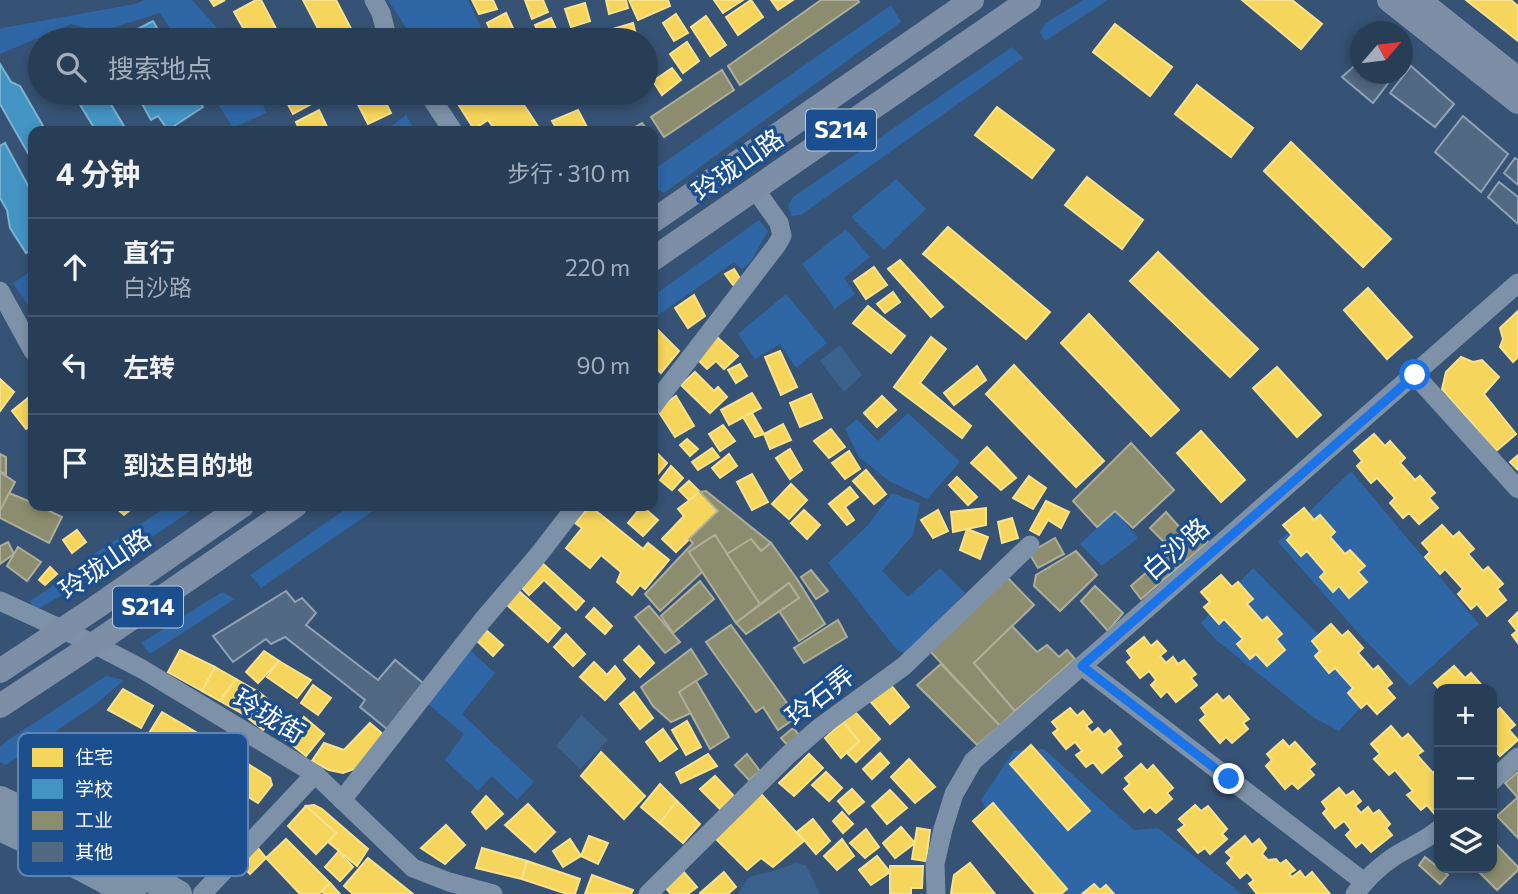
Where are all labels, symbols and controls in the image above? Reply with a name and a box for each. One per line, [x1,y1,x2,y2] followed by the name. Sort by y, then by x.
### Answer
[1350,21,1413,84] north arrow
[28,28,658,105] search box
[52,48,90,86] icon: search
[108,52,212,83] text: 搜索地点
[806,110,876,150] road number: S214
[686,121,789,206] street label: 玲珑山路
[56,154,140,191] text: 4 分钟
[507,159,630,187] text: 步行 · 310 m
[123,236,175,267] text: 直行
[56,248,94,286] icon: ahead
[565,253,630,281] text: 220 m
[123,273,192,301] text: 白沙路
[56,346,94,384] icon: left
[123,351,175,382] text: 左转
[577,351,630,379] text: 90 m
[1399,359,1430,390] route start
[56,444,94,482] icon: arrive
[123,449,253,480] text: 到达目的地
[1135,511,1215,585] street label: 白沙路
[52,521,156,605] street label: 玲珑山路
[113,586,183,628] road number: S214
[779,659,859,731] street label: 玲石弄
[228,681,311,748] street label: 玲珑街
[1434,684,1497,873] map controls
[1434,684,1497,747] button: +
[18,733,248,876] legend
[75,745,113,768] text: 住宅
[1434,747,1497,810] button: −
[1213,763,1244,794] route end
[75,777,113,800] text: 学校
[75,808,113,831] text: 工业
[1434,810,1497,873] button: layers
[75,840,113,863] text: 其他

